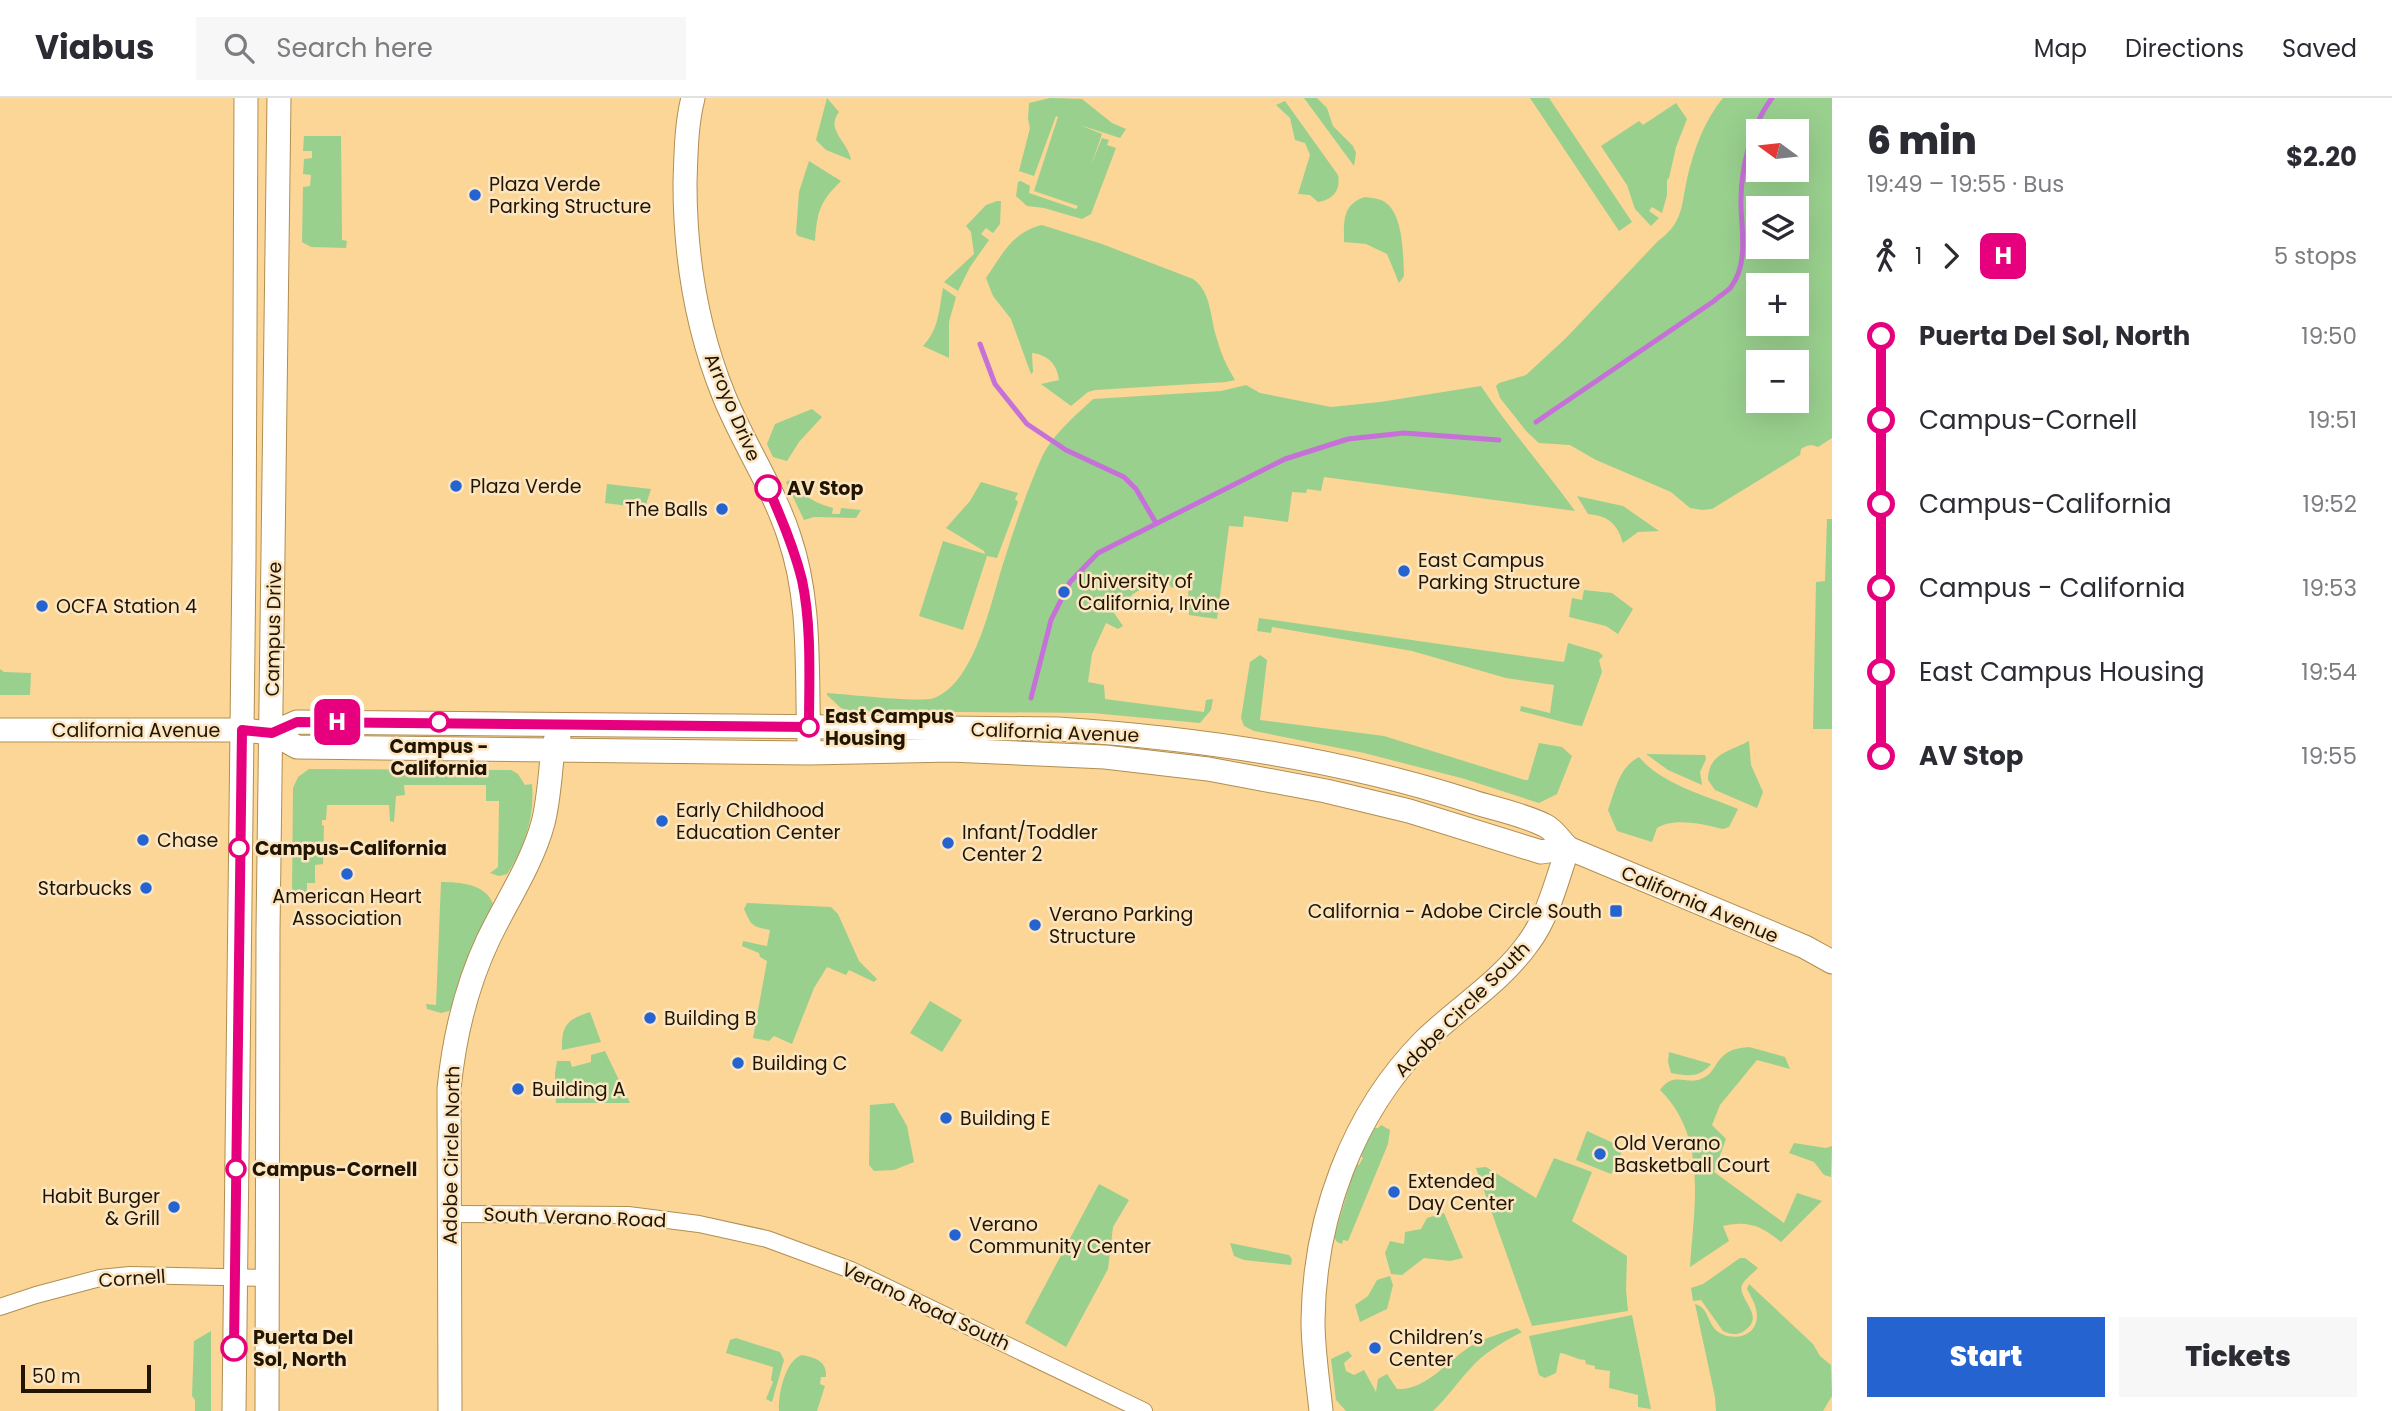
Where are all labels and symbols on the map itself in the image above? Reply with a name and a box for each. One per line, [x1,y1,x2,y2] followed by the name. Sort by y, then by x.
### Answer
[1746,119,1810,182] north arrow
[489,171,651,220] place label: Plaza Verde Parking Structure
[467,187,483,203] marker: Plaza Verde Parking Structure
[698,349,767,465] street label: Arroyo Drive
[470,473,581,500] place label: Plaza Verde
[755,475,781,501] marker: AV Stop
[787,475,863,502] place label: AV Stop
[448,478,464,494] marker: Plaza Verde
[625,496,708,523] place label: The Balls
[714,501,730,517] marker: The Balls
[1418,547,1580,596] place label: East Campus Parking Structure
[259,561,288,697] street label: Campus Drive
[1396,563,1412,579] marker: East Campus Parking Structure
[1078,568,1230,617] place label: University of California, Irvine
[1056,584,1072,600] marker: University of California, Irvine
[56,593,197,620] place label: OCFA Station 4
[34,598,50,614] marker: OCFA Station 4
[314,699,360,745] line badge: H
[825,703,954,752] place label: East Campus Housing
[429,712,449,732] marker: Campus - California
[970,716,1140,749] street label: California Avenue
[52,717,220,744] street label: California Avenue
[799,717,819,737] marker: East Campus Housing
[390,733,488,782] place label: Campus - California
[676,797,841,846] place label: Early Childhood Education Center
[654,813,670,829] marker: Early Childhood Education Center
[962,819,1098,868] place label: Infant/Toddler Center 2
[157,827,218,854] place label: Chase
[135,832,151,848] marker: Chase
[255,835,447,862] place label: Campus-California
[940,835,956,851] marker: Infant/Toddler Center 2
[229,838,249,858] marker: Campus-California
[1617,859,1783,950] street label: California Avenue
[339,866,355,882] marker: American Heart Association
[38,875,132,902] place label: Starbucks
[138,880,154,896] marker: Starbucks
[272,883,422,932] place label: American Heart Association
[1308,898,1602,925] place label: California - Adobe Circle South
[1049,901,1193,950] place label: Verano Parking Structure
[1608,903,1624,919] marker: California - Adobe Circle South
[1027,917,1043,933] marker: Verano Parking Structure
[1389,936,1536,1083] street label: Adobe Circle South
[664,1005,756,1032] place label: Building B
[642,1010,658,1026] marker: Building B
[752,1050,847,1077] place label: Building C
[730,1055,746,1071] marker: Building C
[436,1065,467,1245] street label: Adobe Circle North
[532,1076,626,1103] place label: Building A
[510,1081,526,1097] marker: Building A
[960,1105,1051,1132] place label: Building E
[938,1110,954,1126] marker: Building E
[1614,1130,1770,1179] place label: Old Verano Basketball Court
[1592,1146,1608,1162] marker: Old Verano Basketball Court
[252,1156,417,1183] place label: Campus-Cornell
[226,1159,246,1179] marker: Campus-Cornell
[1408,1168,1514,1217] place label: Extended Day Center
[42,1183,160,1232] place label: Habit Burger & Grill
[1386,1184,1402,1200] marker: Extended Day Center
[166,1199,182,1215] marker: Habit Burger & Grill
[483,1201,667,1234] street label: South Verano Road
[969,1211,1151,1260] place label: Verano Community Center
[947,1227,963,1243] marker: Verano Community Center
[837,1256,1014,1357] street label: Verano Road South
[98,1263,167,1294] street label: Cornell
[253,1324,353,1373] place label: Puerta Del Sol, North
[1389,1324,1483,1373] place label: Children’s Center
[221,1335,247,1361] marker: Puerta Del Sol, North
[1367,1340,1383,1356] marker: Children’s Center
[21,1362,150,1394] scale bar

